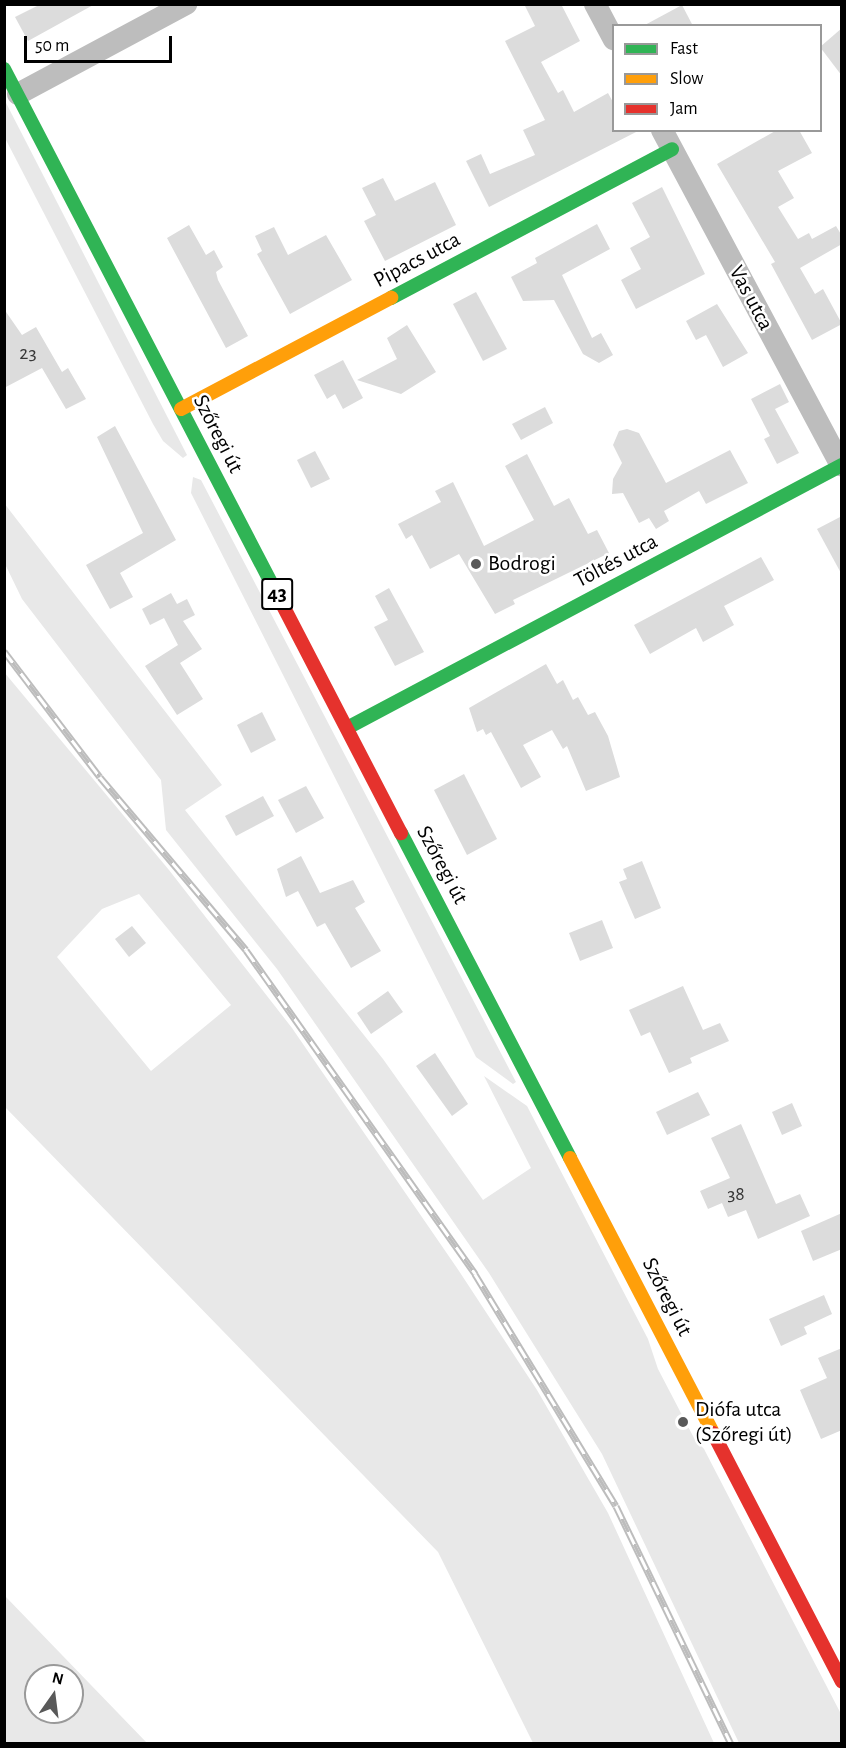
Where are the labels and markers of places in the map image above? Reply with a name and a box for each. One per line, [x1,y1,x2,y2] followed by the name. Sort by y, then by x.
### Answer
[488,551,556,577] place label: Bodrogi
[469,557,483,571] marker: Bodrogi
[695,1396,793,1448] place label: Diófa utca (Szőregi út)
[676,1415,690,1429] marker: Diófa utca (Szőregi út)

